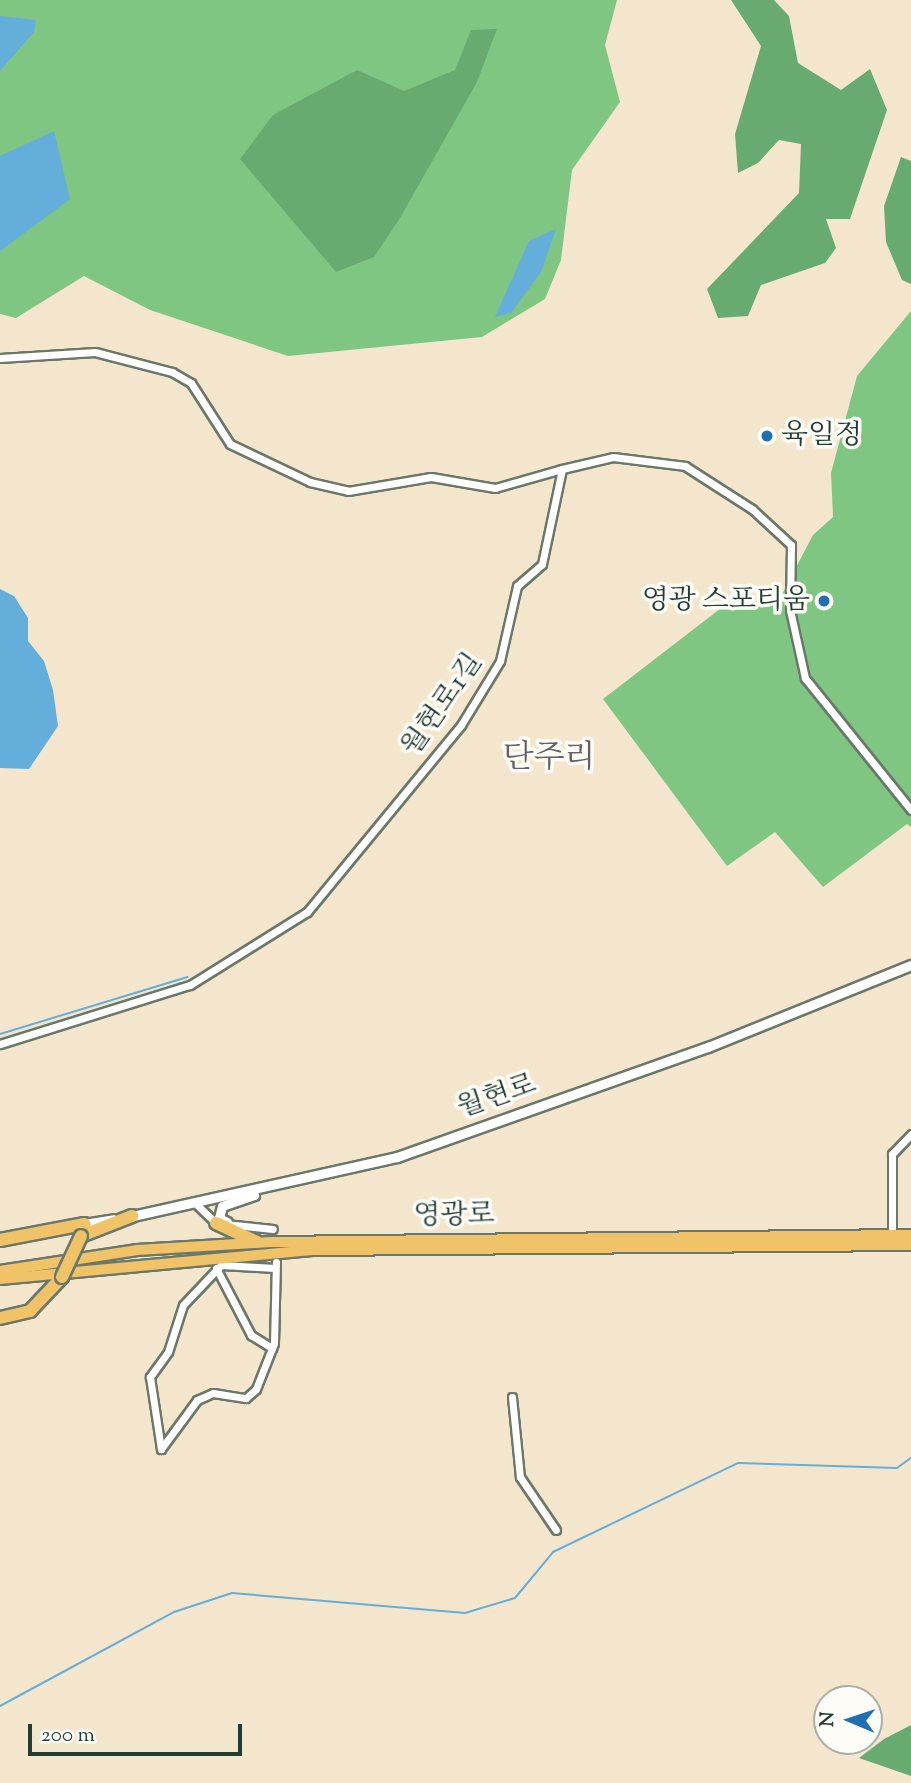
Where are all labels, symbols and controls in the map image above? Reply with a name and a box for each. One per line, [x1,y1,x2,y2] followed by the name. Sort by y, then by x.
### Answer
[781,419,862,453] place label: 육일정
[759,428,775,444] marker: 육일정
[642,584,810,618] place label: 영광 스포티움
[816,593,832,609] marker: 영광 스포티움
[395,647,491,763] street label: 월현로1길
[503,740,595,778] district label: 단주리
[453,1068,541,1126] street label: 월현로
[413,1198,495,1234] street label: 영광로
[813,1685,883,1755] north arrow
[32,1710,245,1754] scale bar
[815,1711,842,1727] text: N
[41,1721,95,1751] text: 200 m

